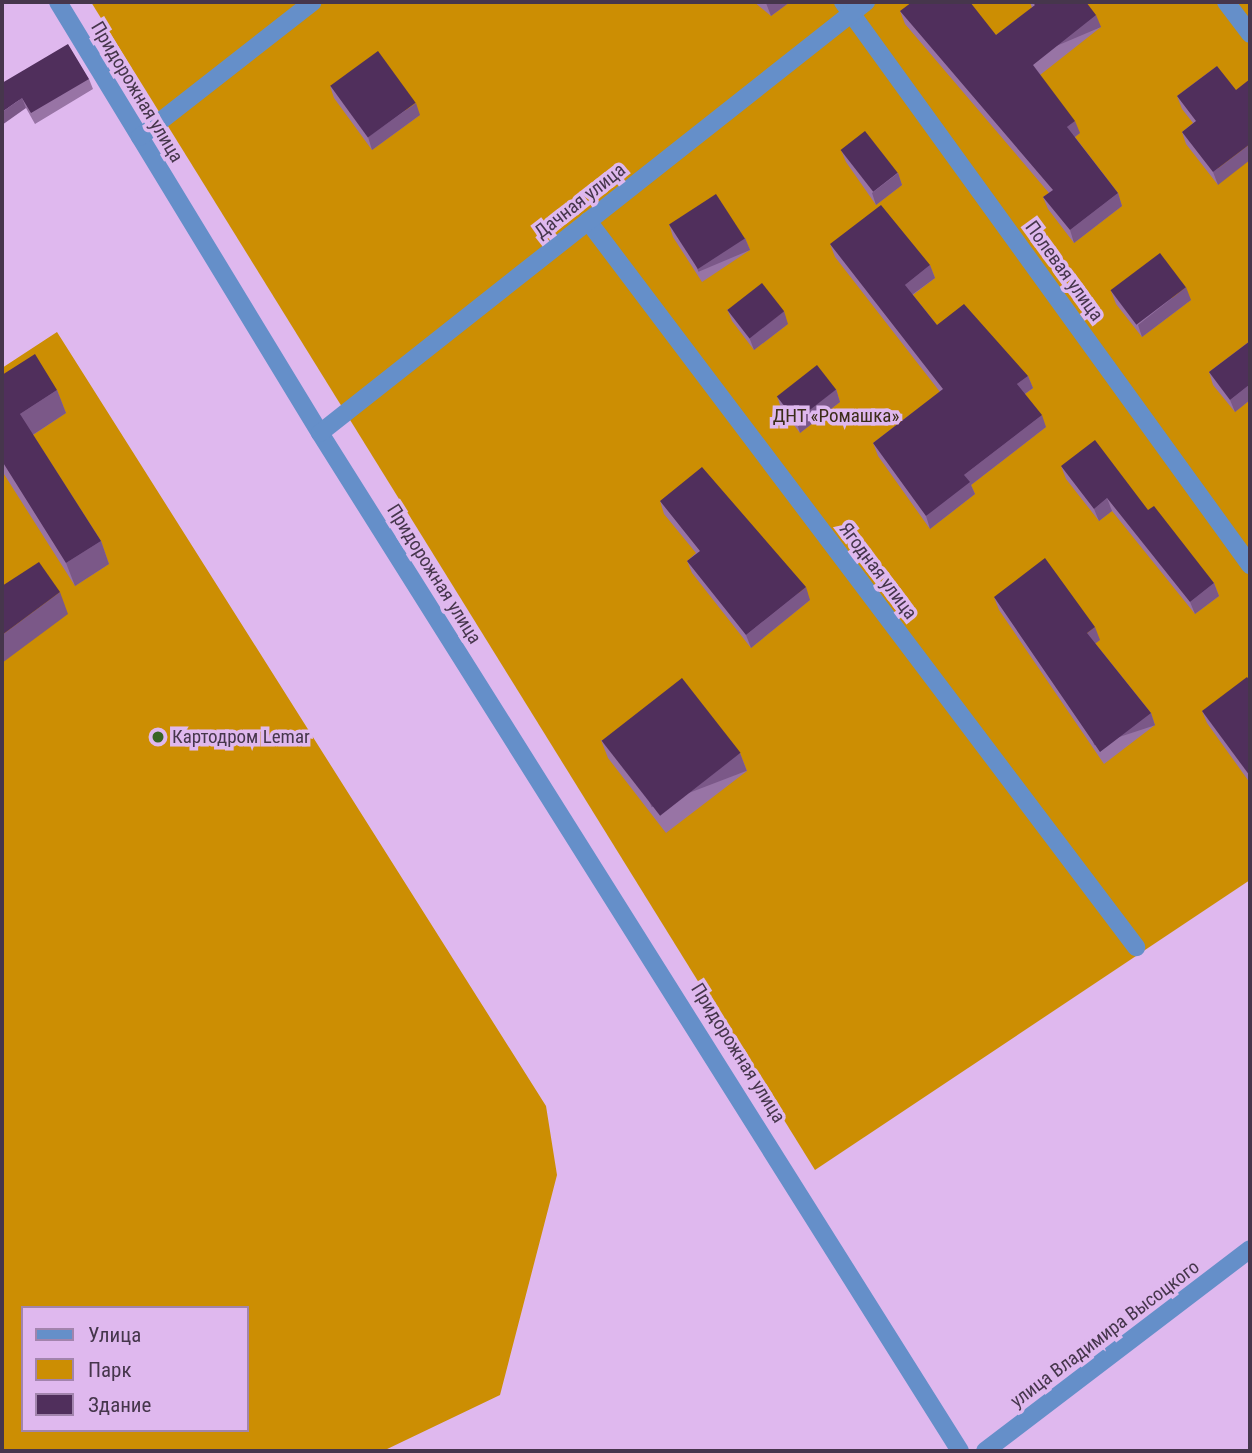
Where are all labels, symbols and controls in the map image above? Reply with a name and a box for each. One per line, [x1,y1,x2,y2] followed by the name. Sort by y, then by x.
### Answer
[86,18,188,166] street label: Придорожная улица
[530,158,630,244] street label: Дачная улица
[1020,217,1108,325] street label: Полевая улица
[772,405,900,427] park label: ДНТ «Ромашка»
[382,500,486,648] street label: Придорожная улица
[834,518,922,624] street label: Ягодная улица
[172,726,310,748] place label: Картодром Lemar
[150,729,166,745] marker: Картодром Lemar
[686,979,790,1127] street label: Придорожная улица
[1006,1256,1204,1412] street label: улица Владимира Высоцкого
[21,1306,248,1432] legend
[88,1323,141,1347] text: Улица
[88,1358,132,1382] text: Парк
[88,1393,151,1417] text: Здание

